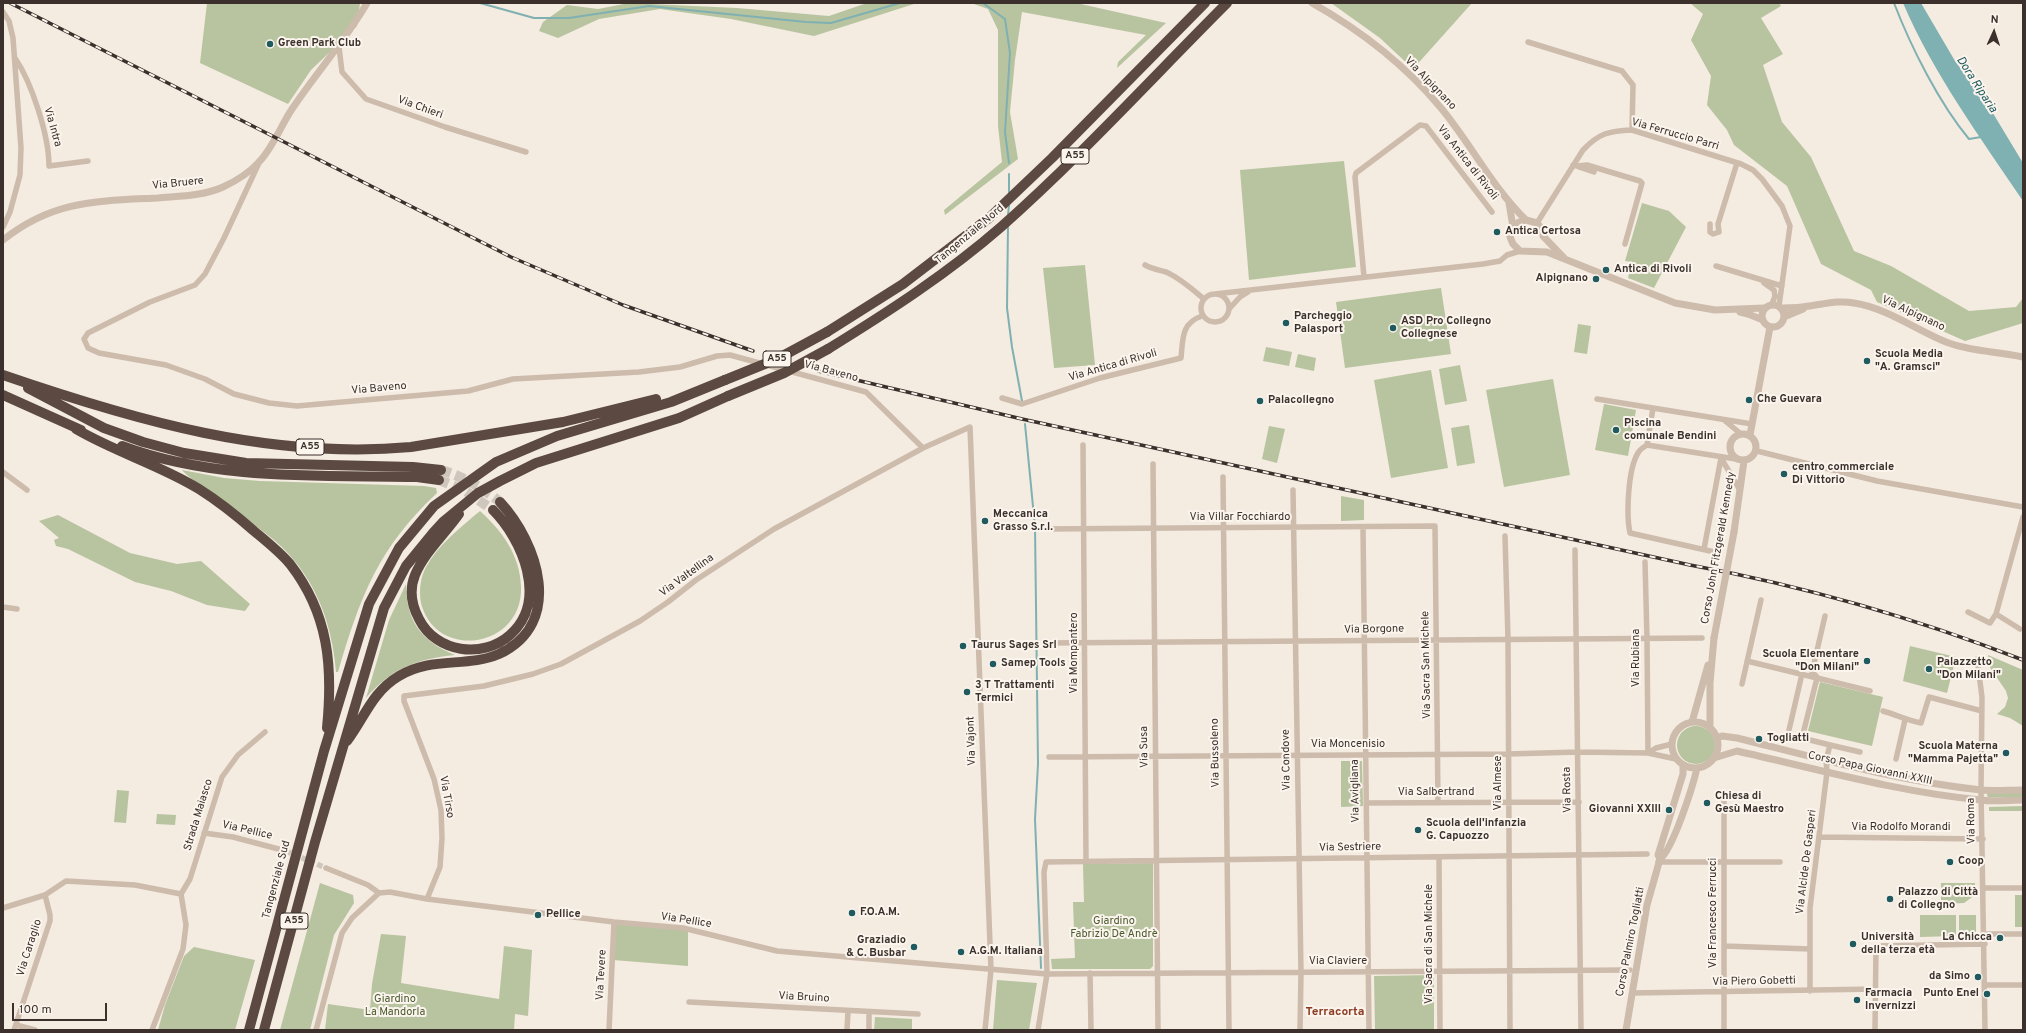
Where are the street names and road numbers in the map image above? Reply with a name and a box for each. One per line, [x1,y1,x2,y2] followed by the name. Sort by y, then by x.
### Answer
[1401,55,1459,113] street label: Via Alpignano
[395,94,445,122] street label: Via Chieri
[40,105,64,149] street label: Via Intra
[1630,116,1720,154] street label: Via Ferruccio Parri
[1434,123,1500,203] street label: Via Antica di Rivoli
[1061,148,1089,164] road number: A55
[152,175,204,193] street label: Via Bruere
[933,202,1007,268] street label: Tangenziale Nord
[1879,294,1947,334] street label: Via Alpignano
[1067,347,1159,385] street label: Via Antica di Rivoli
[763,351,791,367] road number: A55
[802,358,860,386] street label: Via Baveno
[351,380,407,398] street label: Via Baveno
[296,439,324,455] road number: A55
[1699,471,1739,625] street label: Corso John Fitzgerald Kennedy
[1190,511,1290,525] street label: Via Villar Focchiardo
[657,552,717,600] street label: Via Valtellina
[1419,611,1435,719] street label: Via Sacra San Michele
[1068,612,1082,694] street label: Via Mompantero
[1344,623,1404,637] street label: Via Borgone
[1630,629,1644,687] street label: Via Rubiana
[965,716,979,766] street label: Via Vajont
[1209,718,1223,788] street label: Via Bussoleno
[1138,726,1152,768] street label: Via Susa
[1280,729,1294,791] street label: Via Condove
[1311,738,1385,752] street label: Via Moncenisio
[1807,749,1933,789] street label: Corso Papa Giovanni XXIII
[1492,756,1506,810] street label: Via Almese
[1349,759,1363,823] street label: Via Avigliana
[1561,767,1575,813] street label: Via Rosta
[436,775,456,819] street label: Via Tirso
[182,777,216,853] street label: Strada Maiasco
[1398,786,1474,800] street label: Via Salbertrand
[1965,798,1979,844] street label: Via Roma
[1794,809,1820,915] street label: Via Alcide De Gasperi
[221,819,273,843] street label: Via Pellice
[1851,821,1951,835] street label: Via Rodolfo Morandi
[260,839,294,921] street label: Tangenziale Sud
[1319,841,1381,855] street label: Via Sestriere
[1707,858,1721,968] street label: Via Francesco Ferrucci
[1423,884,1437,1004] street label: Via Sacra di San Michele
[1614,886,1648,998] street label: Corso Palmiro Togliatti
[660,910,712,932] street label: Via Pellice
[280,913,308,929] road number: A55
[15,918,45,978] street label: Via Caraglio
[594,949,610,1001] street label: Via Tevere
[1309,955,1367,969] street label: Via Claviere
[1712,975,1796,989] street label: Via Piero Gobetti
[778,990,830,1006] street label: Via Bruino

